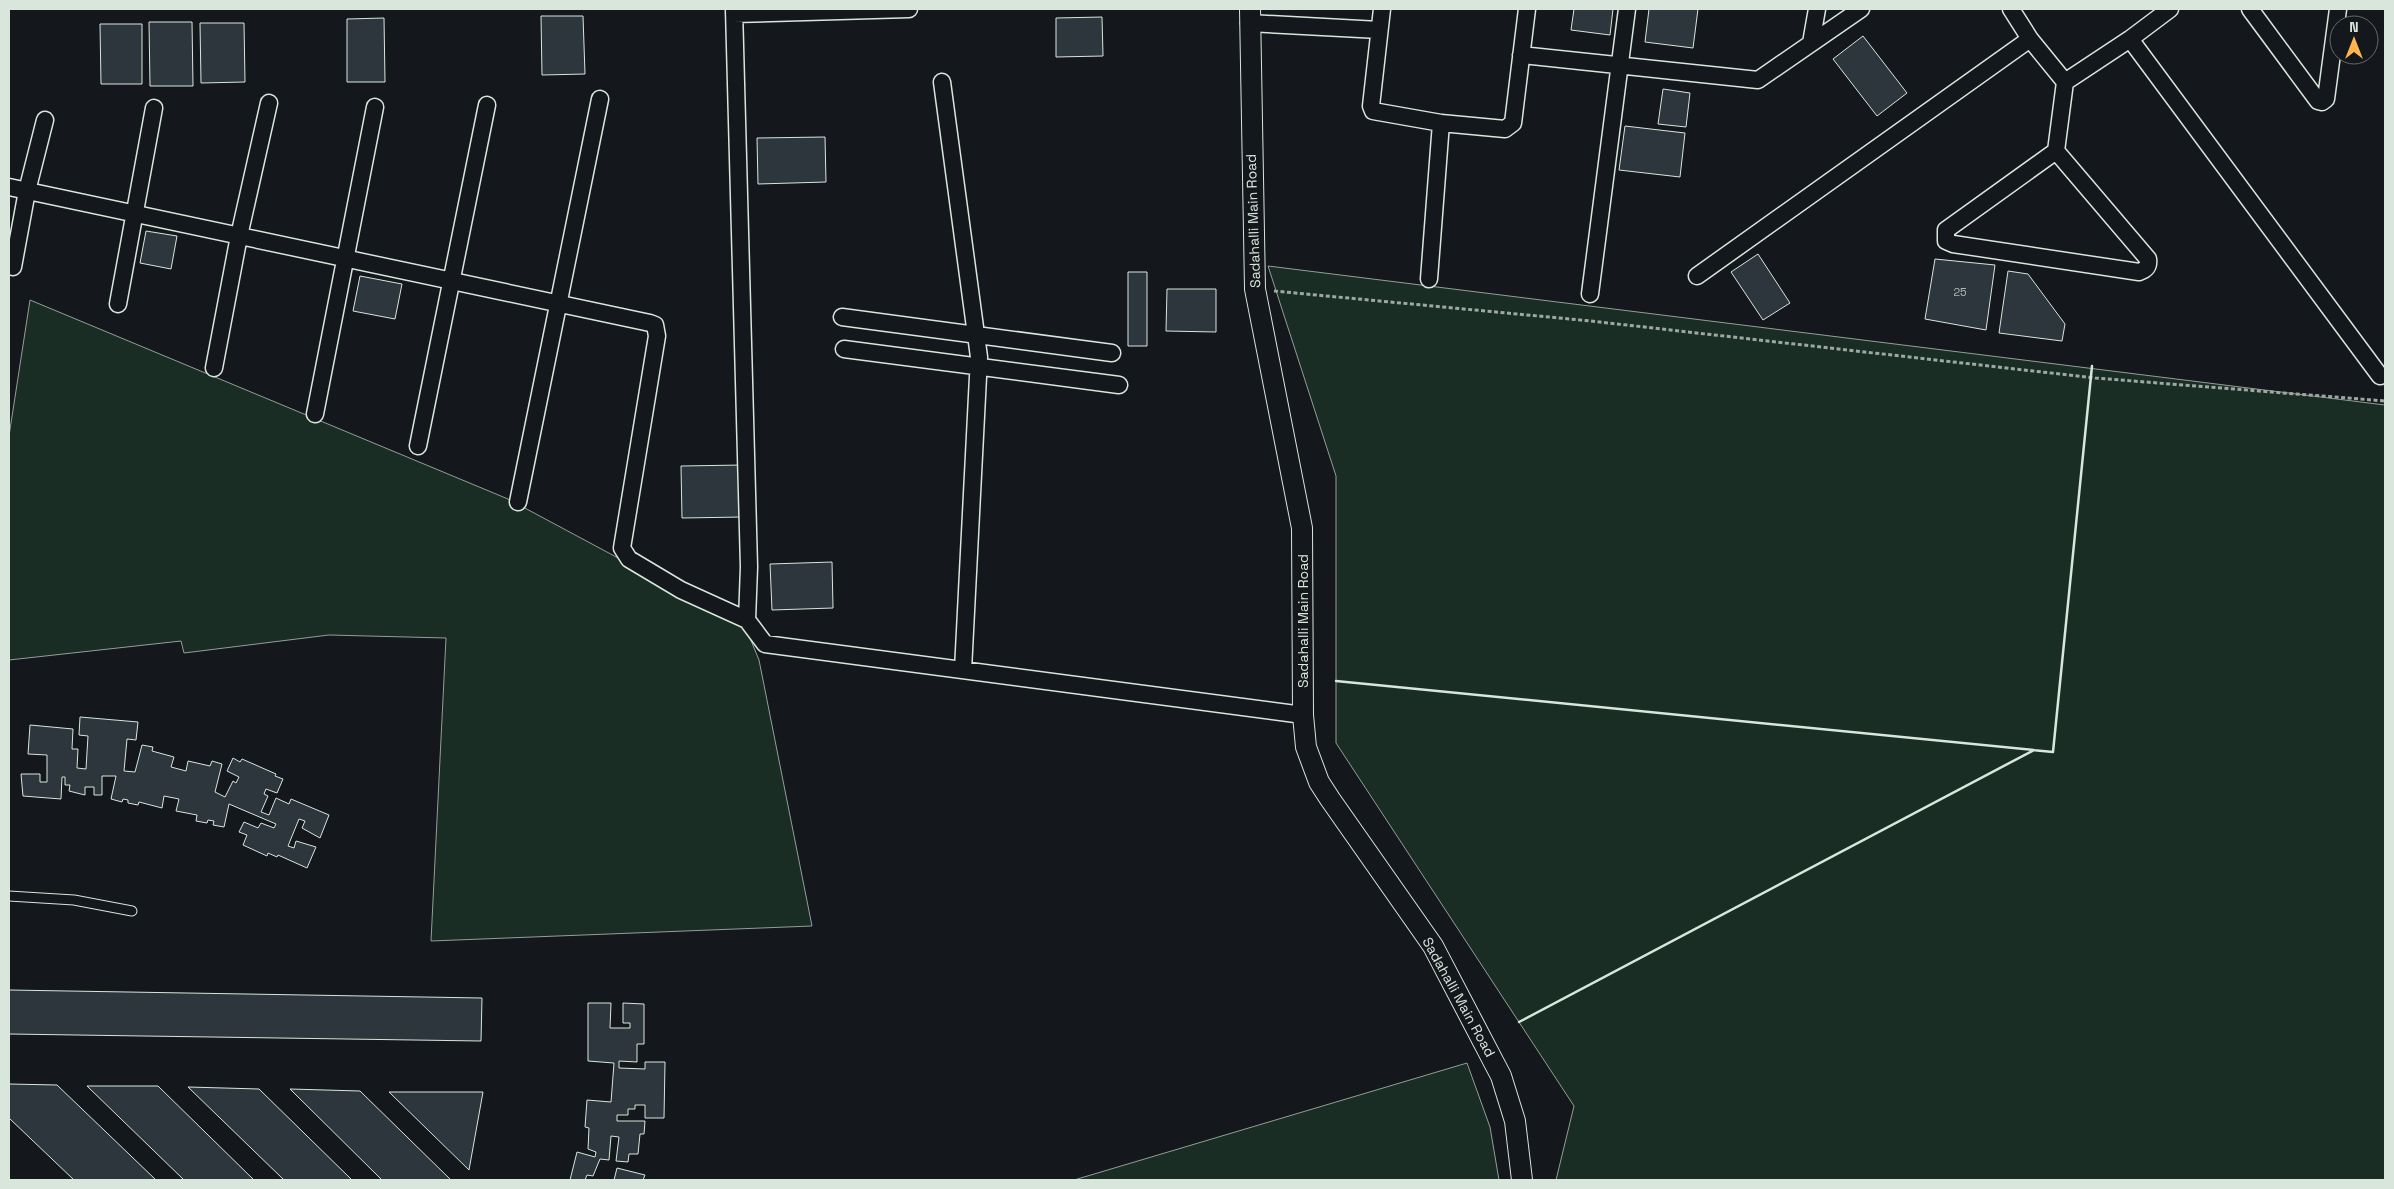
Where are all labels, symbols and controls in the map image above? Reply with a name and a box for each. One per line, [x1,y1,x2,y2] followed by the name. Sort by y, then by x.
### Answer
[2329,15,2379,65] north arrow
[2349,18,2359,36] text: N
[1242,154,1264,288] street label: Sadahalli Main Road
[1953,285,1967,299] house number: 25
[1294,554,1312,688] street label: Sadahalli Main Road
[1419,934,1499,1060] street label: Sadahalli Main Road

